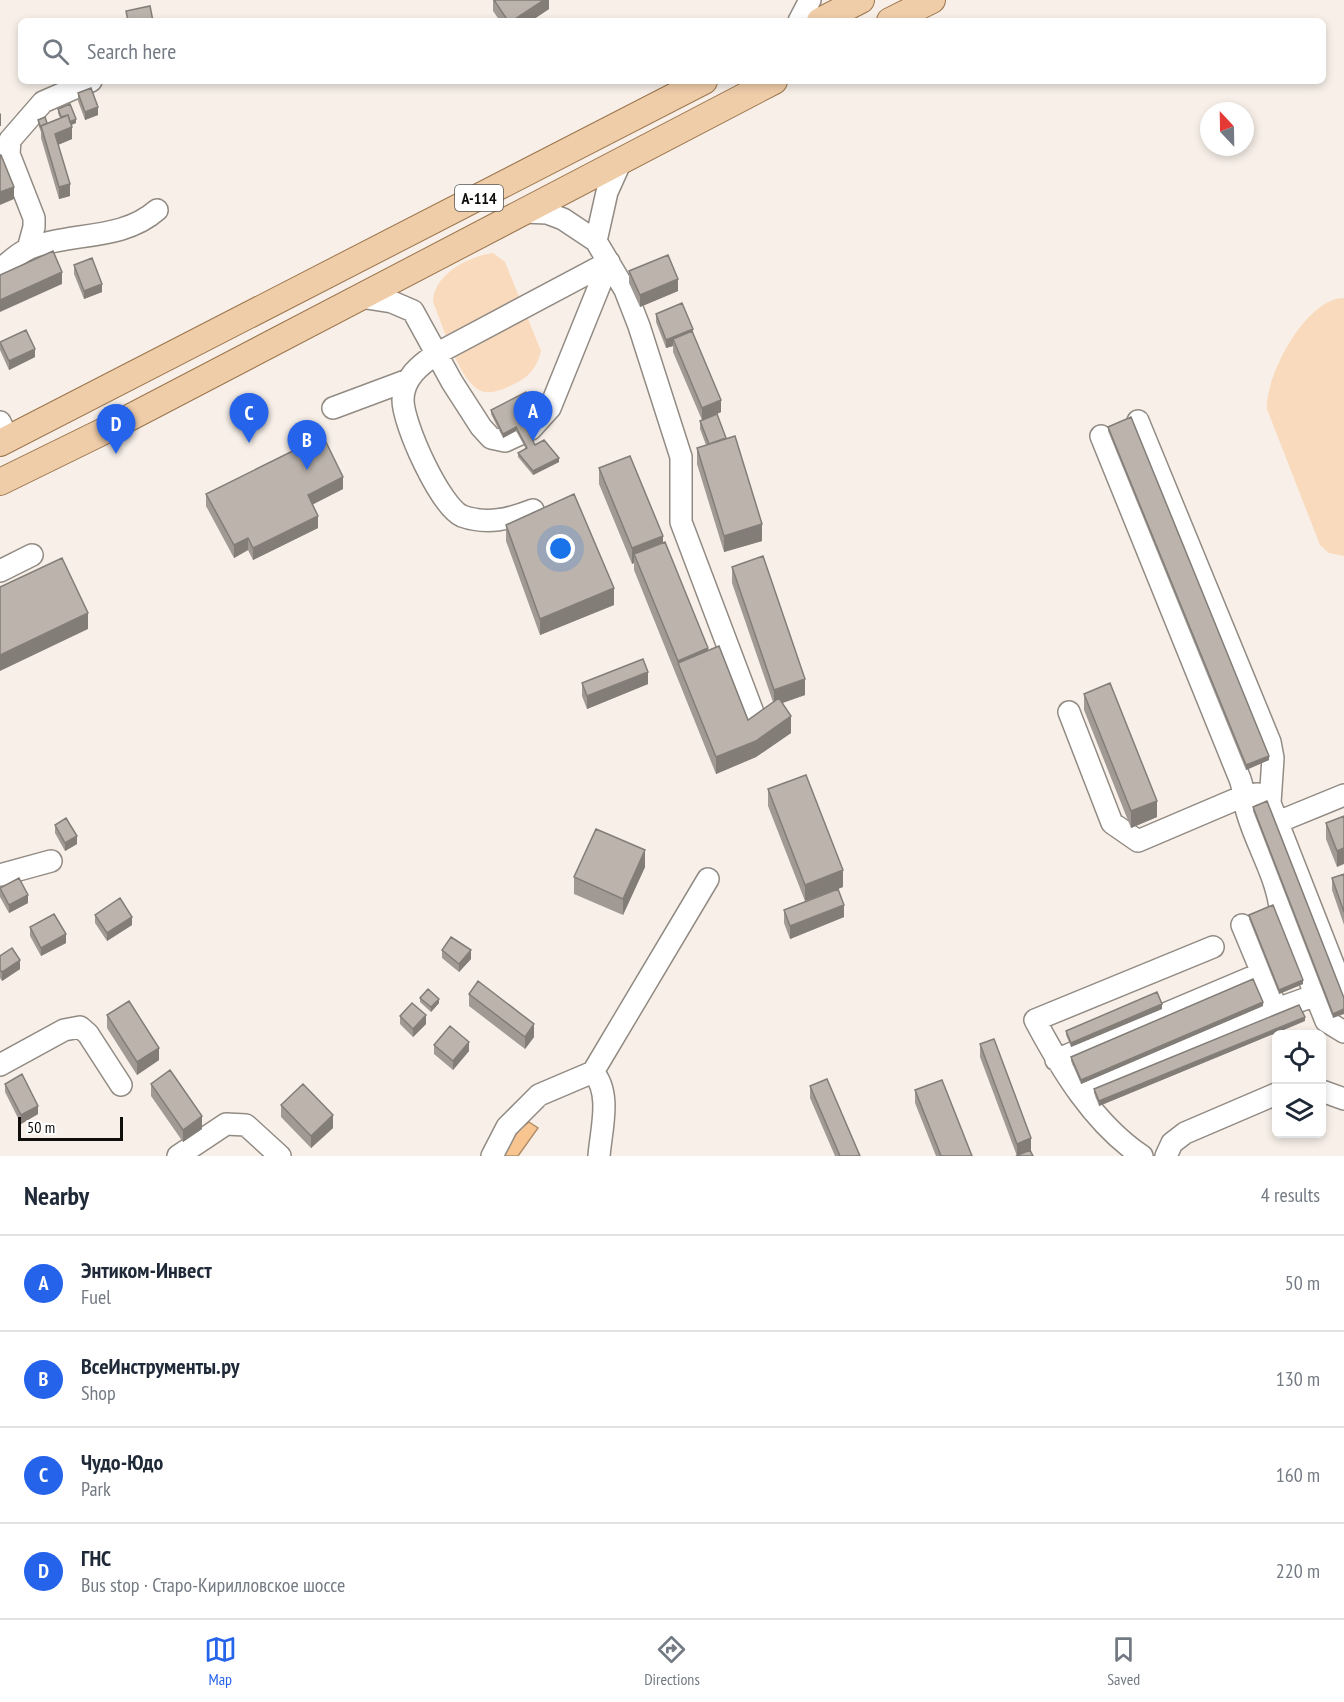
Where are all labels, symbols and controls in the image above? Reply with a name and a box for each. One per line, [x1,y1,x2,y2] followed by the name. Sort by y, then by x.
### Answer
[18,18,1326,84] search box
[39,35,72,68] icon: search
[87,37,176,65] text: Search here
[1200,102,1254,156] north arrow
[455,185,503,211] road number: А-114
[514,392,552,441] pin: A
[230,394,268,443] pin: C
[96,404,136,454] pin: D
[288,420,326,470] pin: B
[546,534,575,563] your location
[1272,1030,1326,1138] map controls
[1272,1030,1326,1084] button: locate
[1272,1084,1326,1138] button: layers
[18,1114,123,1142] scale bar
[27,1117,55,1137] text: 50 m
[24,1179,89,1212] text: Nearby
[1261,1182,1320,1208] text: 4 results
[81,1256,212,1284] text: Энтиком-Инвест
[38,1270,49,1296] text: A
[1285,1270,1320,1296] text: 50 m
[81,1284,111,1310] text: Fuel
[81,1352,240,1380] text: ВсеИнструменты.ру
[39,1366,48,1392] text: B
[1276,1366,1320,1392] text: 130 m
[81,1380,116,1406] text: Shop
[81,1448,163,1476] text: Чудо-Юдо
[39,1462,48,1488] text: C
[1276,1462,1320,1488] text: 160 m
[81,1476,111,1502] text: Park
[81,1544,111,1572] text: ГНС
[38,1558,49,1584] text: D
[1276,1558,1320,1584] text: 220 m
[81,1572,345,1598] text: Bus stop · Старо-Кирилловское шоссе
[204,1633,237,1689] tab: Map
[644,1633,700,1689] tab: Directions
[1107,1633,1140,1689] tab: Saved

